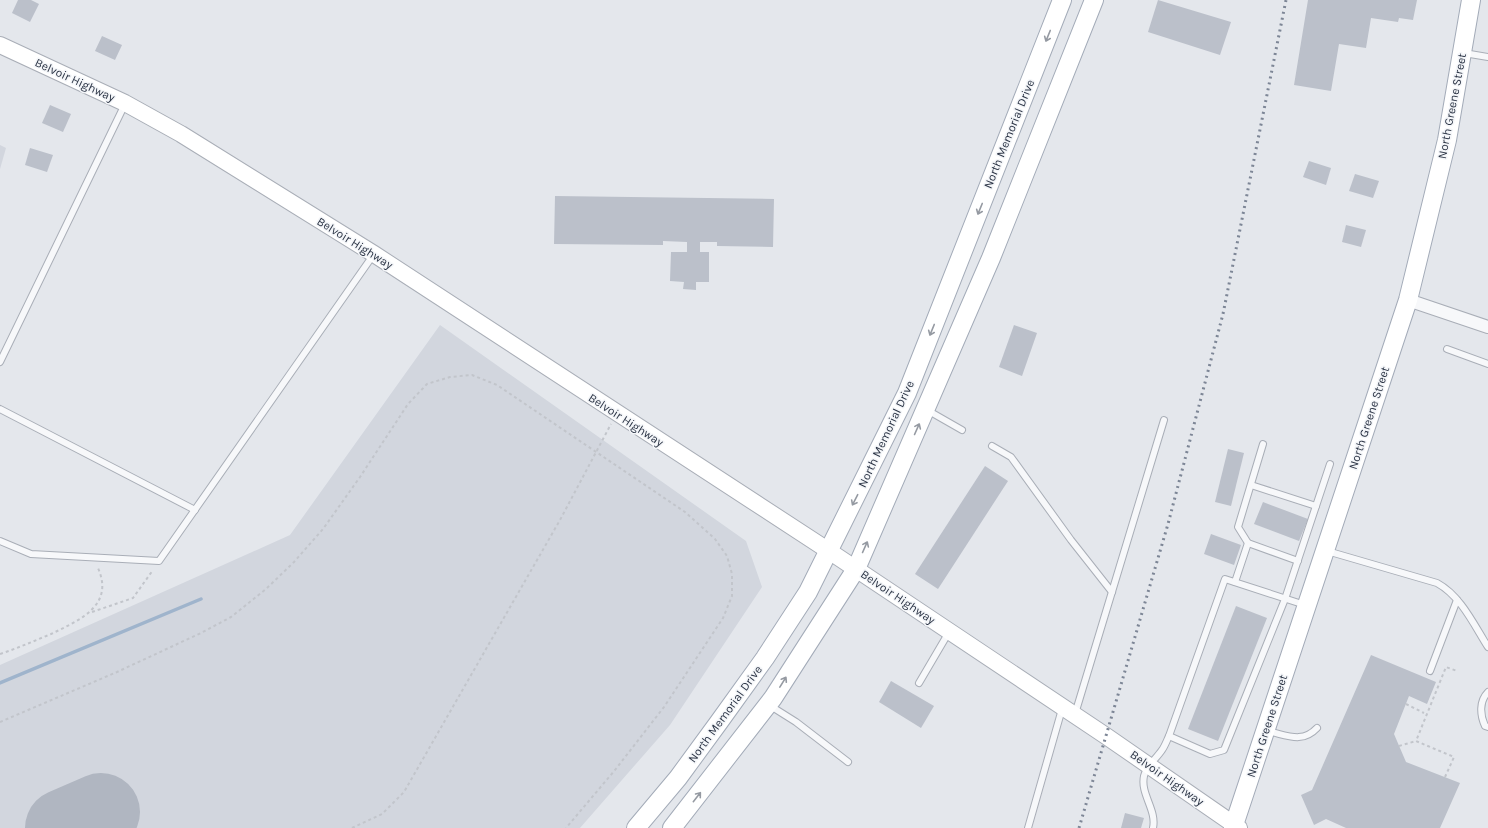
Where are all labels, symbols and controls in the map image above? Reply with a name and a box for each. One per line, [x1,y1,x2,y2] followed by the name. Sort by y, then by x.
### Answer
[1043,30,1051,42] one-way arrow
[1435,52,1469,160] street label: North Greene Street
[33,55,118,105] street label: Belvoir Highway
[981,77,1037,191] street label: North Memorial Drive
[975,203,983,215] one-way arrow
[314,214,396,272] street label: Belvoir Highway
[928,324,935,336] one-way arrow
[1346,364,1392,471] street label: North Greene Street
[855,378,917,490] street label: North Memorial Drive
[586,390,667,450] street label: Belvoir Highway
[914,423,922,435] one-way arrow
[851,493,858,505] one-way arrow
[862,542,869,554] one-way arrow
[858,567,938,627] street label: Belvoir Highway
[685,663,765,765] street label: North Memorial Drive
[1244,672,1290,779] street label: North Greene Street
[779,677,787,688] one-way arrow
[1127,747,1207,809] street label: Belvoir Highway
[692,792,701,803] one-way arrow

